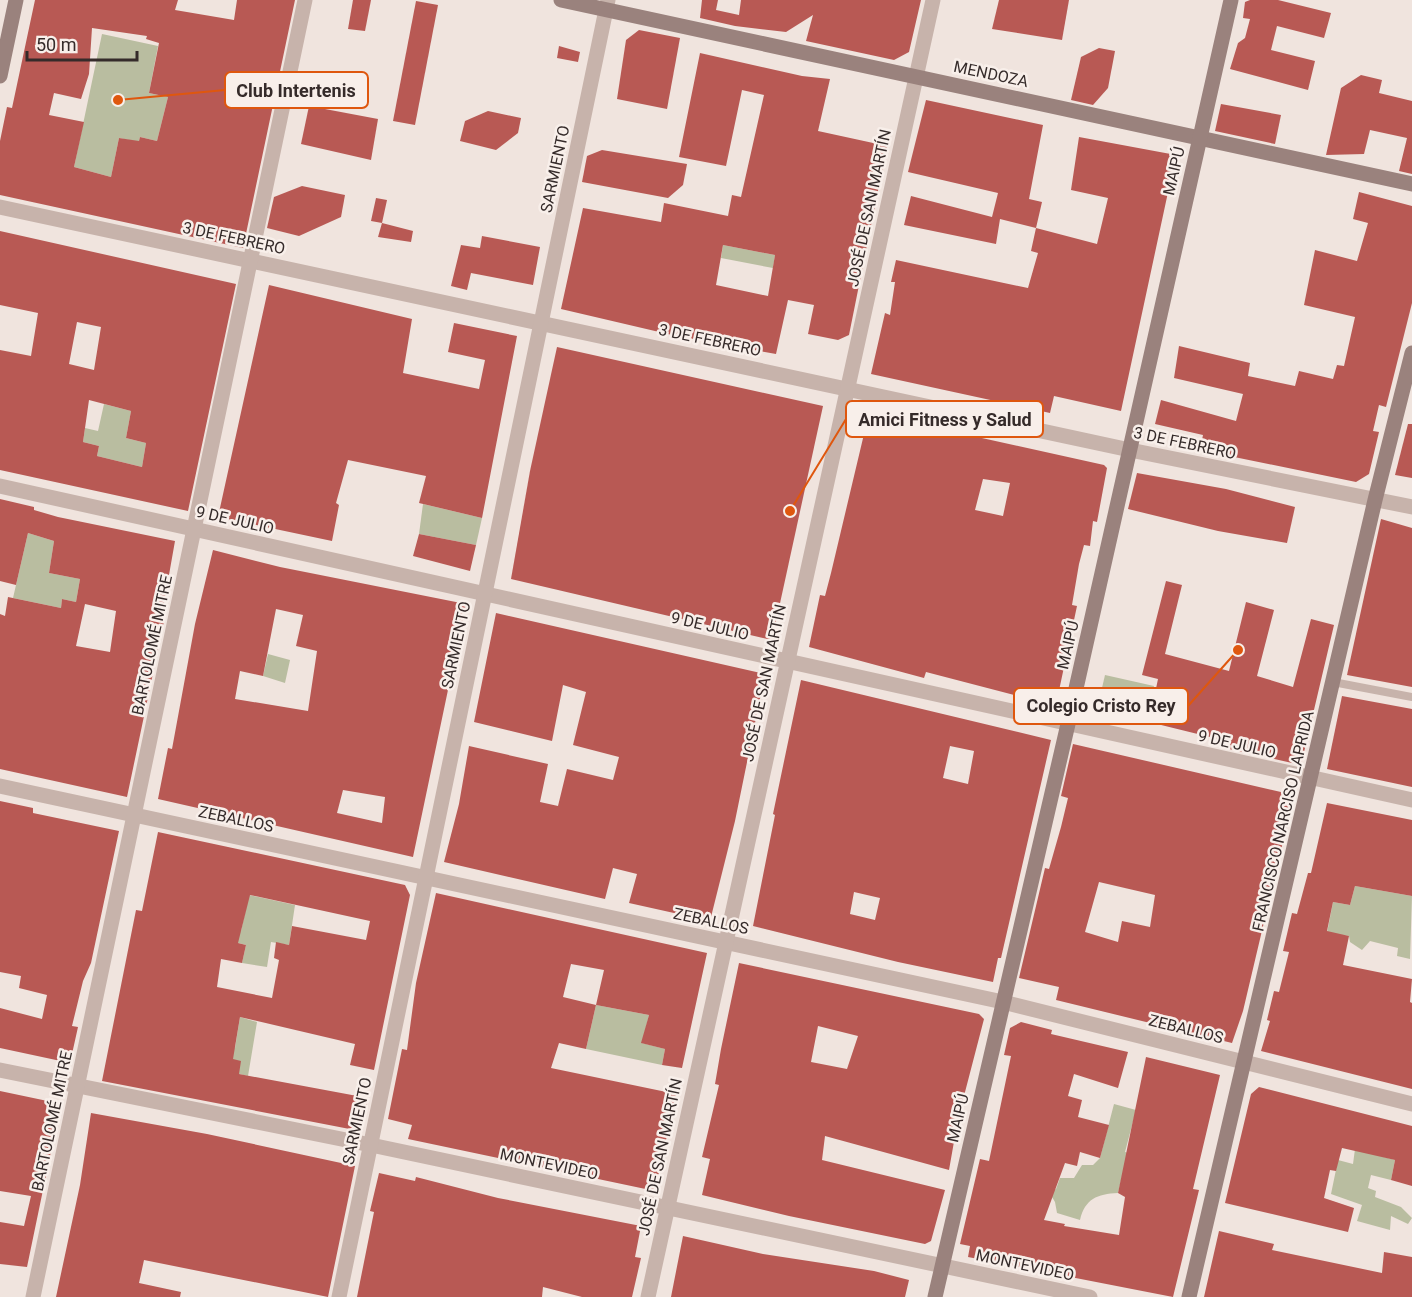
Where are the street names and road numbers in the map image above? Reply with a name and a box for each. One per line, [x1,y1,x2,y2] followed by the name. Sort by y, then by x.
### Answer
[952,57,1031,91] street label: MENDOZA
[536,124,574,214] street label: SARMIENTO
[843,128,895,288] street label: JOSÉ DE SAN MARTÍN
[1159,145,1189,197] street label: MAIPÚ
[181,218,287,258] street label: 3 DE FEBRERO
[657,320,763,360] street label: 3 DE FEBRERO
[1132,423,1238,463] street label: 3 DE FEBRERO
[194,502,276,538] street label: 9 DE JULIO
[128,573,176,717] street label: BARTOLOMÉ MITRE
[437,600,475,690] street label: SARMIENTO
[738,603,790,763] street label: JOSÉ DE SAN MARTÍN
[669,608,751,644] street label: 9 DE JULIO
[1053,619,1083,671] street label: MAIPÚ
[1248,708,1318,933] street label: FRANCISCO NARCISO LAPRIDA
[1196,726,1278,762] street label: 9 DE JULIO
[197,802,275,836] street label: ZEBALLOS
[672,904,750,938] street label: ZEBALLOS
[1147,1011,1225,1047] street label: ZEBALLOS
[28,1049,76,1193] street label: BARTOLOMÉ MITRE
[338,1076,376,1166] street label: SARMIENTO
[634,1077,686,1237] street label: JOSÉ DE SAN MARTÍN
[943,1092,973,1144] street label: MAIPÚ
[498,1144,600,1184] street label: MONTEVIDEO
[974,1245,1076,1285] street label: MONTEVIDEO

